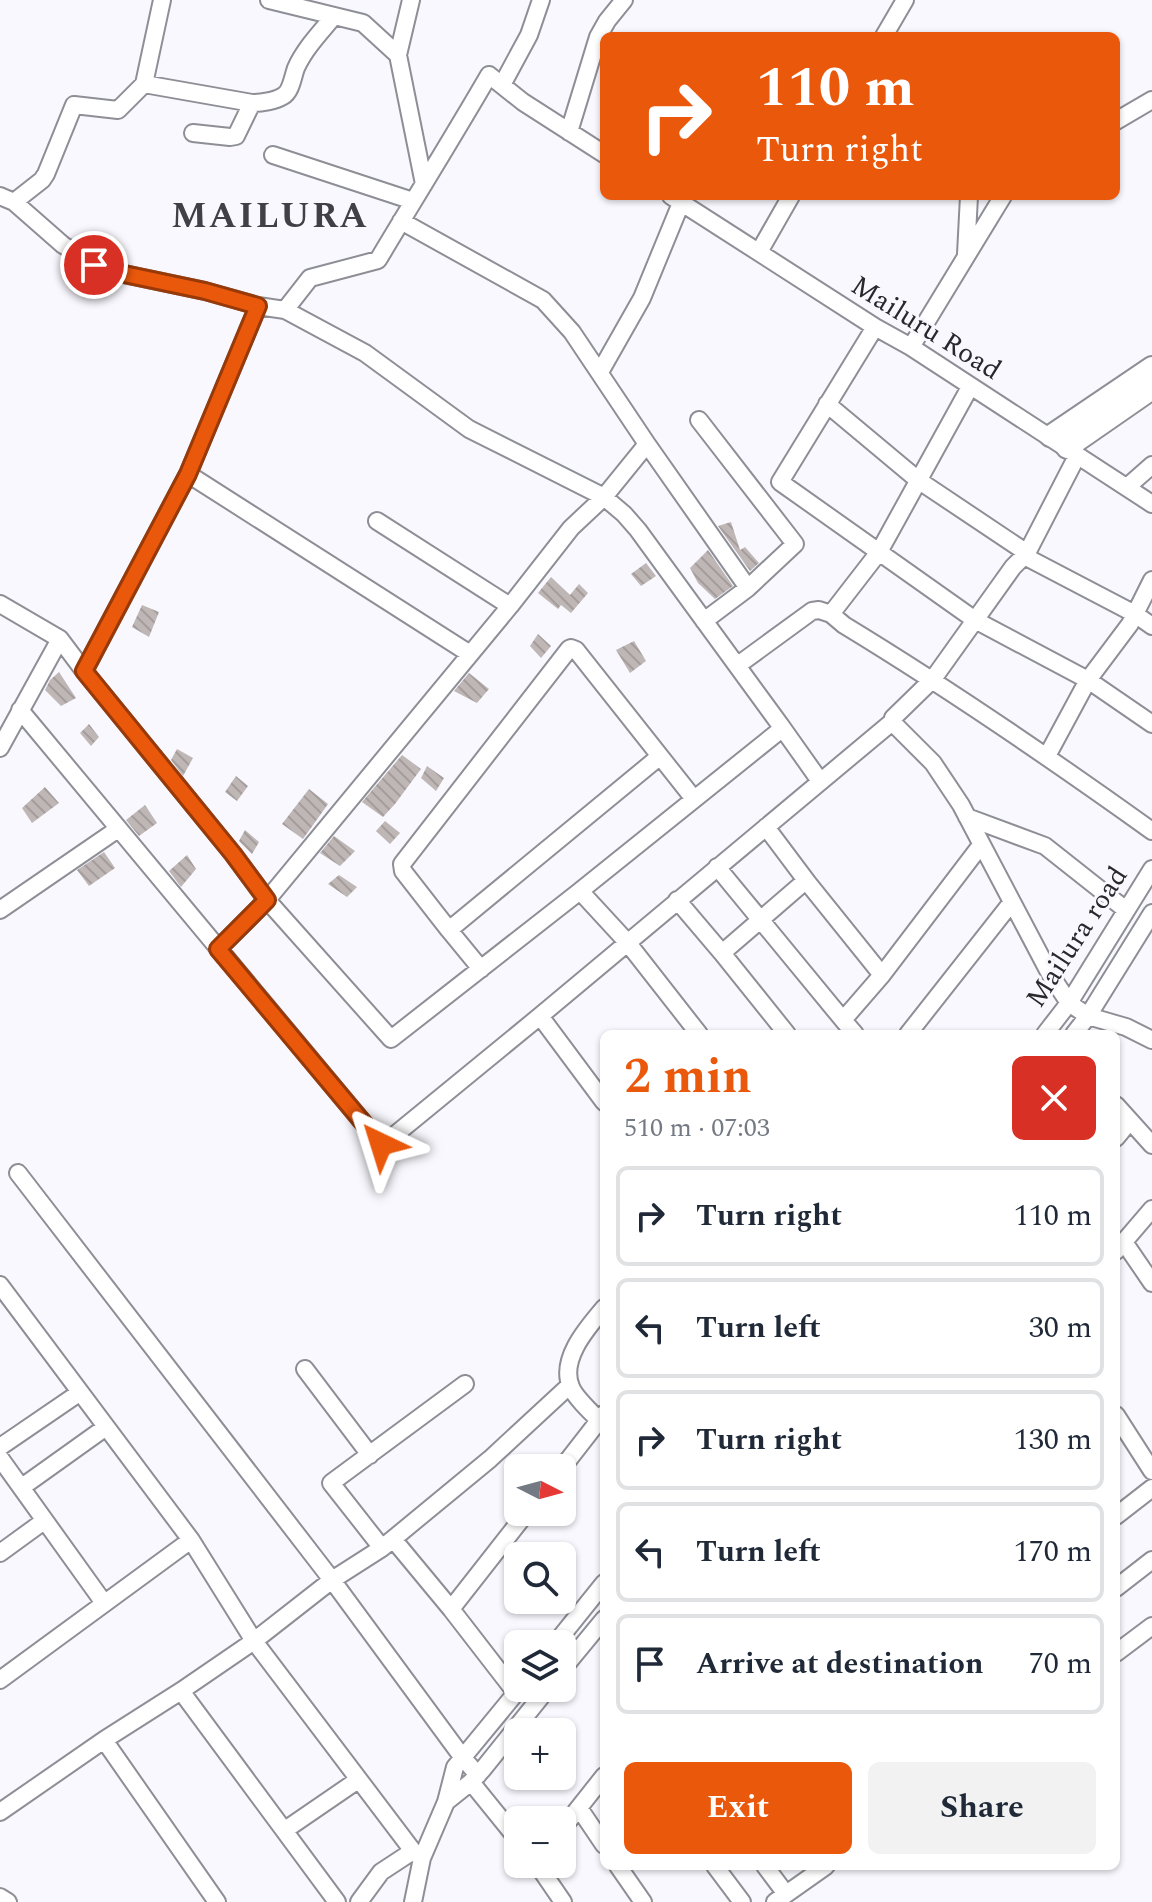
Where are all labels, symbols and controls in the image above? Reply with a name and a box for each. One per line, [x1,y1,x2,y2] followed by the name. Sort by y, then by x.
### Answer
[756,46,915,131] text: 110 m
[624,64,728,168] icon: right
[756,123,923,178] text: Turn right
[171,189,369,244] district label: MAILURA
[60,231,128,299] pin
[72,243,116,287] icon: arrive
[842,265,1010,391] street label: Mailuru Road
[1015,858,1139,1016] street label: Mailura road
[624,1041,752,1114] text: 2 min
[1012,1056,1096,1140] button: close
[339,1102,423,1186] position arrow
[624,1108,770,1148] text: 510 m · 07:03
[696,1193,842,1239] text: Turn right
[1014,1193,1092,1239] text: 110 m
[628,1194,672,1238] icon: right
[696,1305,821,1351] text: Turn left
[1029,1305,1092,1351] text: 30 m
[628,1306,672,1350] icon: left
[696,1417,842,1463] text: Turn right
[1014,1417,1092,1463] text: 130 m
[628,1418,672,1462] icon: right
[504,1454,576,1526] north arrow
[504,1454,576,1878] map controls
[696,1529,821,1575] text: Turn left
[1014,1529,1092,1575] text: 170 m
[628,1530,672,1574] icon: left
[504,1542,576,1614] button: search
[504,1630,576,1702] button: layers
[696,1641,983,1687] text: Arrive at destination
[1029,1641,1092,1687] text: 70 m
[628,1642,672,1686] icon: arrive
[504,1718,576,1790] button: +
[624,1762,852,1854] button: Exit
[868,1762,1096,1854] button: Share
[504,1806,576,1878] button: −

